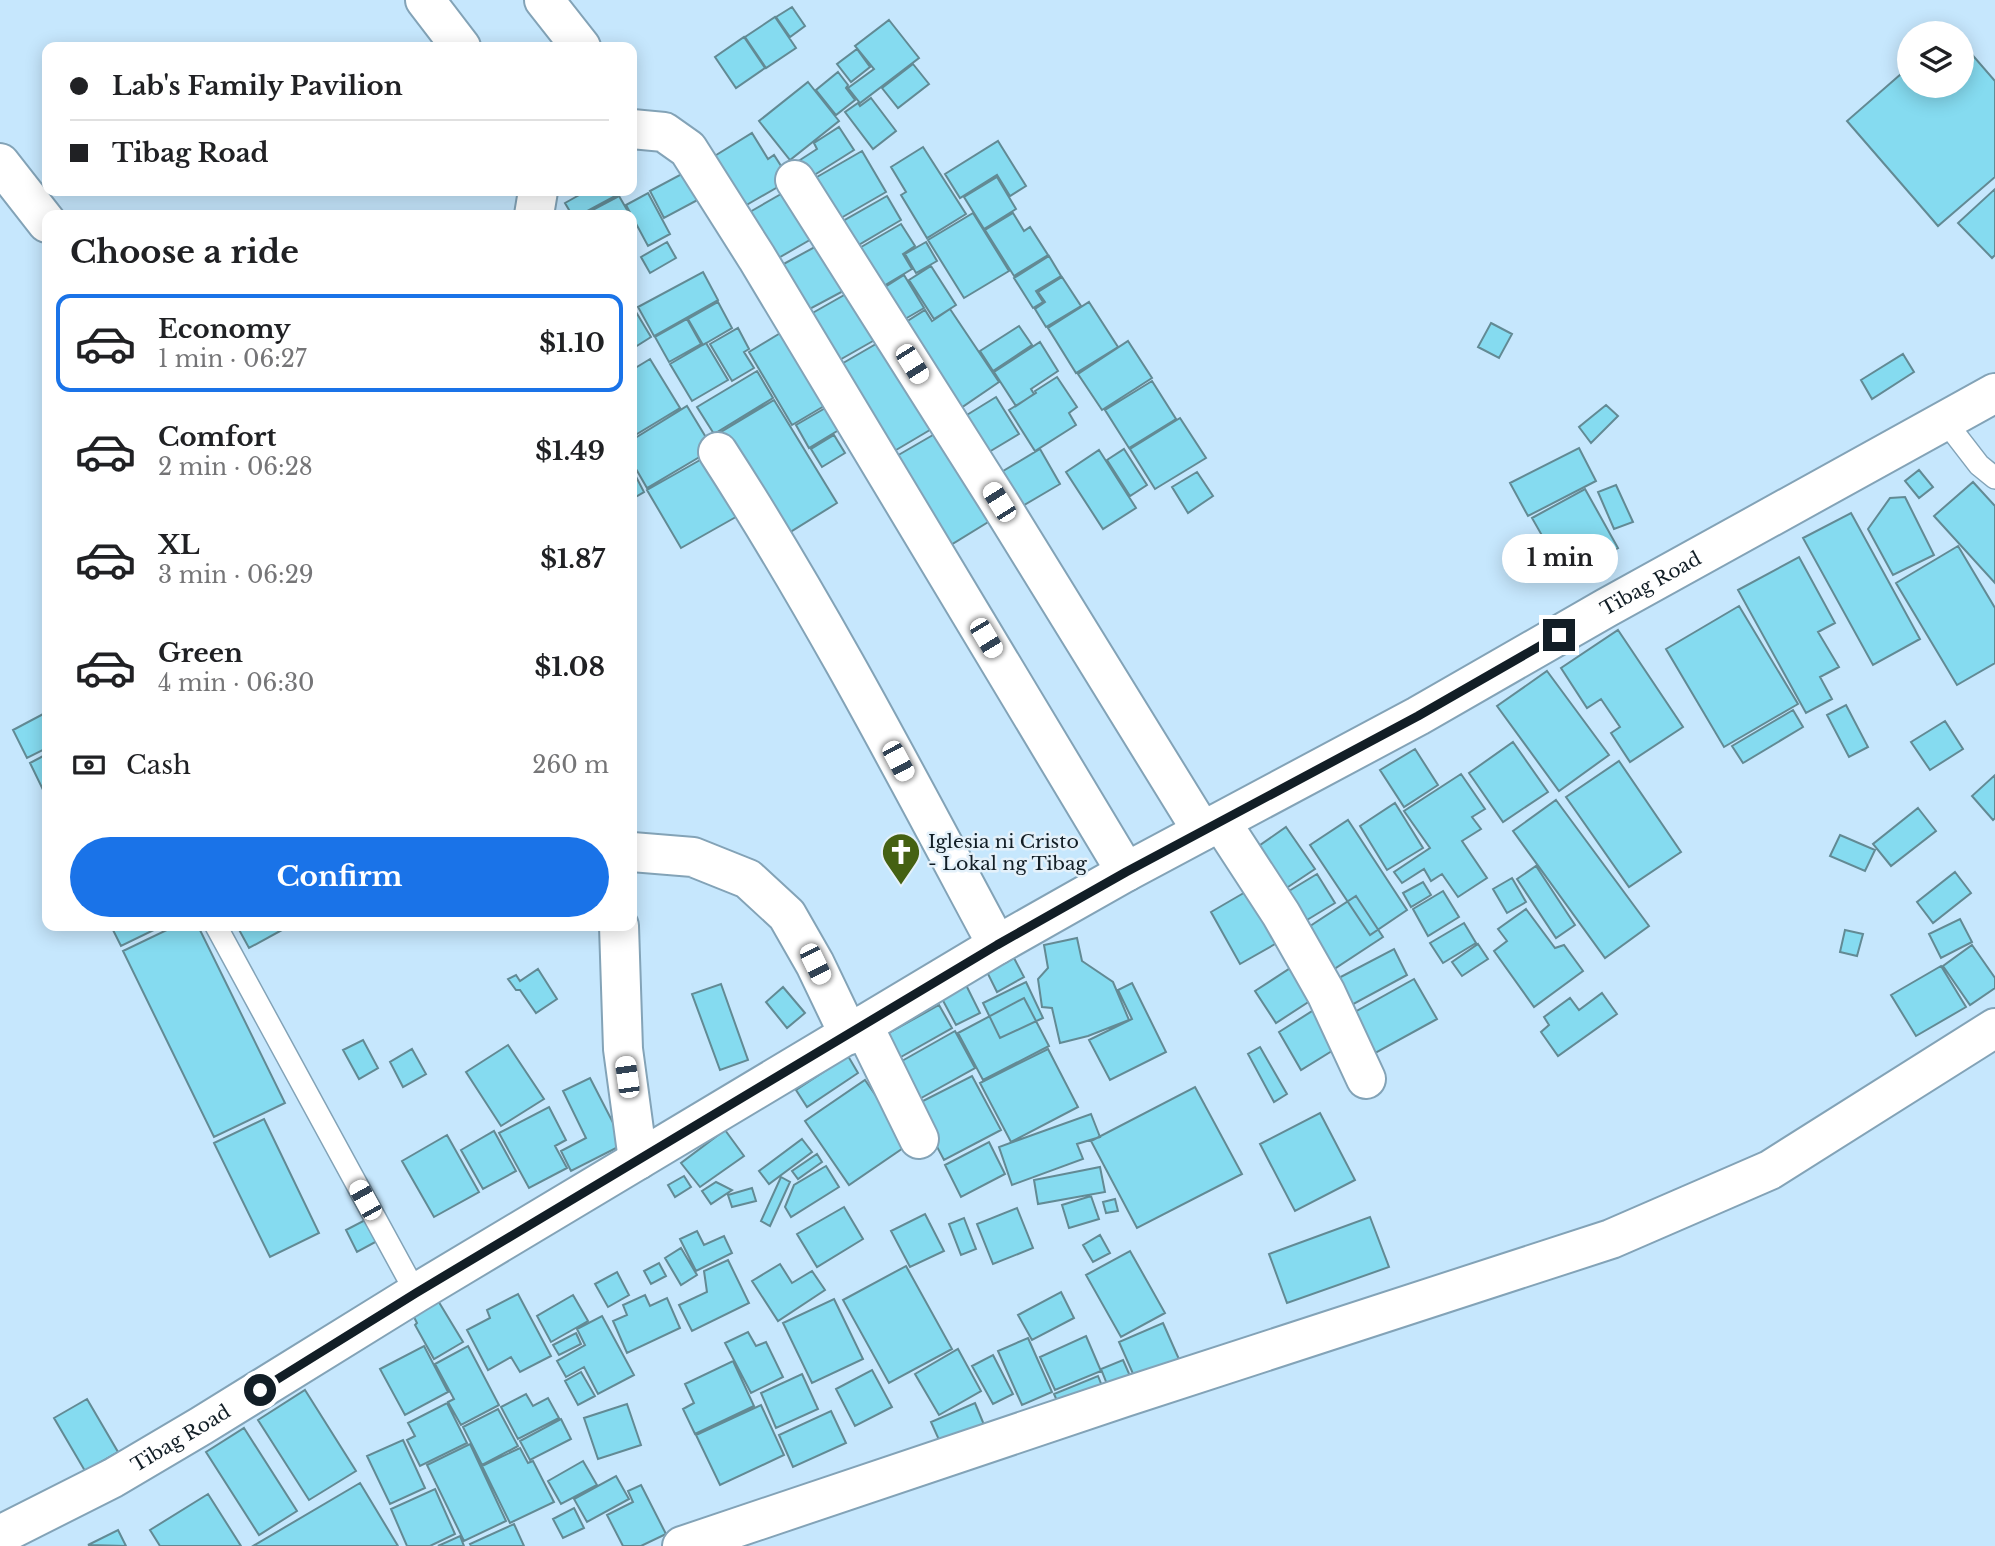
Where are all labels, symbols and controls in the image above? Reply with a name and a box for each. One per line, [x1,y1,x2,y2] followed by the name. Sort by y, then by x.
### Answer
[1897,21,1974,98] map controls
[1897,21,1974,98] button: layers
[112,70,403,102] text: Lab's Family Pavilion
[112,137,269,169] text: Tibag Road
[70,232,299,272] text: Choose a ride
[74,312,137,375] icon: car
[158,313,291,345] text: Economy
[539,327,605,359] text: $1.10
[892,341,933,387] car
[158,345,306,373] text: 1 min · 06:27
[74,420,137,483] icon: car
[158,421,276,453] text: Comfort
[535,435,605,467] text: $1.49
[158,453,313,481] text: 2 min · 06:28
[979,479,1020,525] car
[74,528,137,591] icon: car
[158,529,200,561] text: XL
[1501,534,1617,582] callout: 1 min
[540,543,605,575] text: $1.87
[1527,544,1593,572] text: 1 min
[1596,546,1705,620] street label: Tibag Road
[158,561,314,589] text: 3 min · 06:29
[967,615,1006,661] car
[1543,619,1575,651] route end
[74,636,137,699] icon: car
[158,637,243,669] text: Green
[535,651,605,683] text: $1.08
[158,669,315,697] text: 4 min · 06:30
[879,738,918,784] car
[70,746,108,784] icon: cash
[126,749,191,781] text: Cash
[532,751,609,779] text: 260 m
[928,830,1088,875] place label: Iglesia ni Cristo - Lokal ng Tibag
[880,831,922,886] church icon: Iglesia ni Cristo - Lokal ng Tibag
[70,837,609,917] button: Confirm
[797,941,834,987] car
[614,1055,641,1099] car
[346,1177,385,1223] car
[244,1374,276,1406] route start
[127,1399,234,1476] street label: Tibag Road

